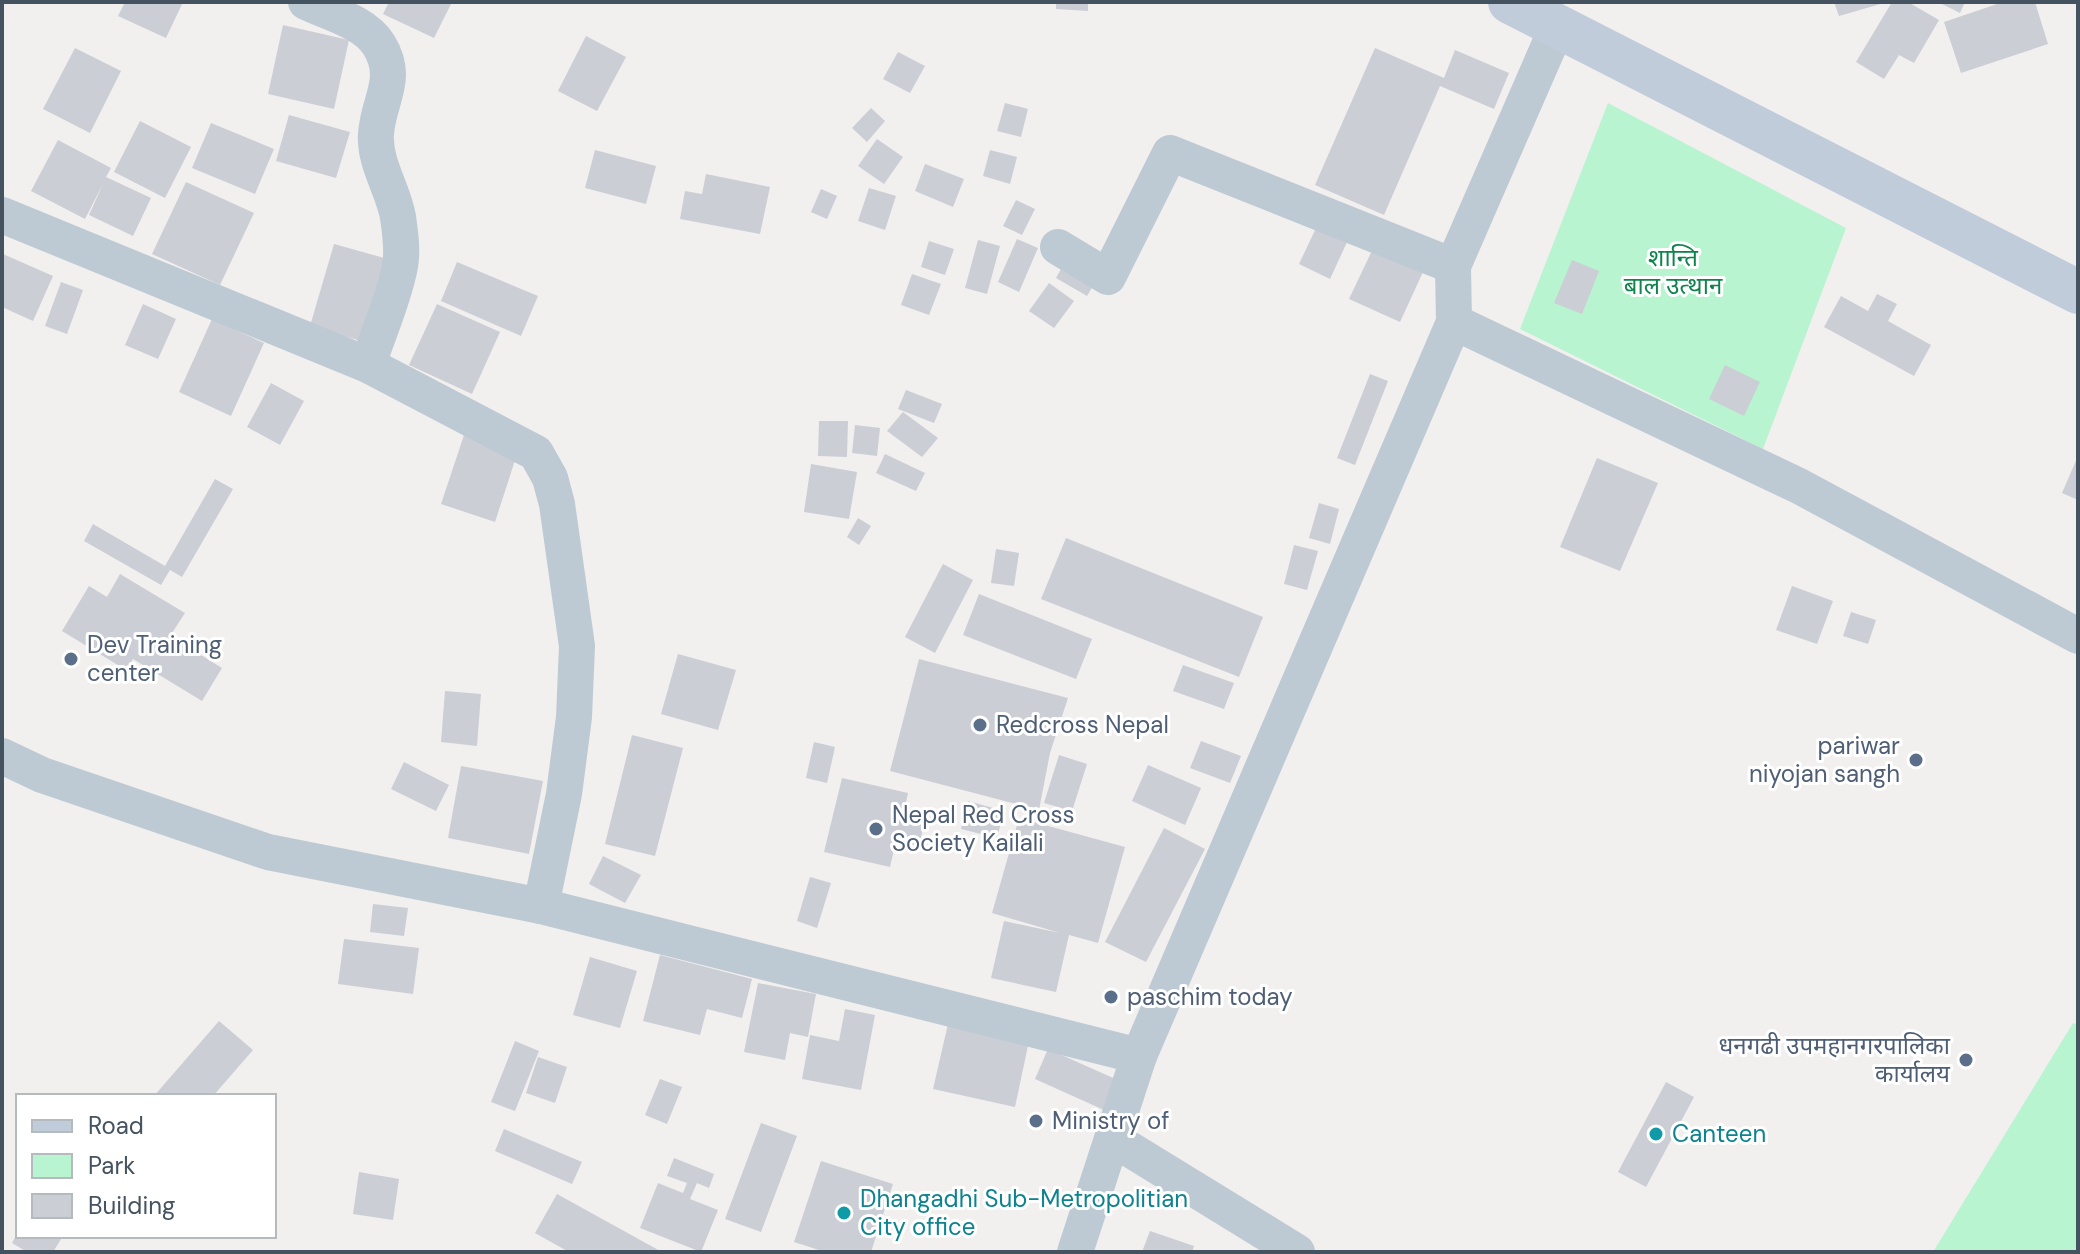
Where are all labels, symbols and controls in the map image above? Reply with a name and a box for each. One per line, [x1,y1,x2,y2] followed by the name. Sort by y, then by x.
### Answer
[1624,242,1723,301] park label: शान्ति बाल उत्थान
[87,629,222,688] place label: Dev Training center
[62,650,80,668] marker: Dev Training center
[996,709,1169,740] place label: Redcross Nepal
[971,716,989,734] marker: Redcross Nepal
[1749,730,1900,789] place label: pariwar niyojan sangh
[1907,751,1925,769] marker: pariwar niyojan sangh
[892,799,1075,858] place label: Nepal Red Cross Society Kailali
[867,820,885,838] marker: Nepal Red Cross Society Kailali
[1127,981,1293,1012] place label: paschim today
[1102,988,1120,1006] marker: paschim today
[1719,1030,1951,1089] place label: धनगढी उपमहानगरपालिका कार्यालय
[1957,1051,1975,1069] marker: धनगढी उपमहानगरपालिका कार्यालय
[16,1094,276,1238] legend
[1052,1105,1169,1136] place label: Ministry of
[88,1110,144,1141] text: Road
[1027,1112,1045,1130] marker: Ministry of
[1672,1118,1766,1149] place label: Canteen
[1647,1125,1665,1143] marker: Canteen
[88,1150,135,1181] text: Park
[860,1183,1188,1242] place label: Dhangadhi Sub-Metropolitian City office
[88,1190,175,1221] text: Building
[835,1204,853,1222] marker: Dhangadhi Sub-Metropolitian City office

